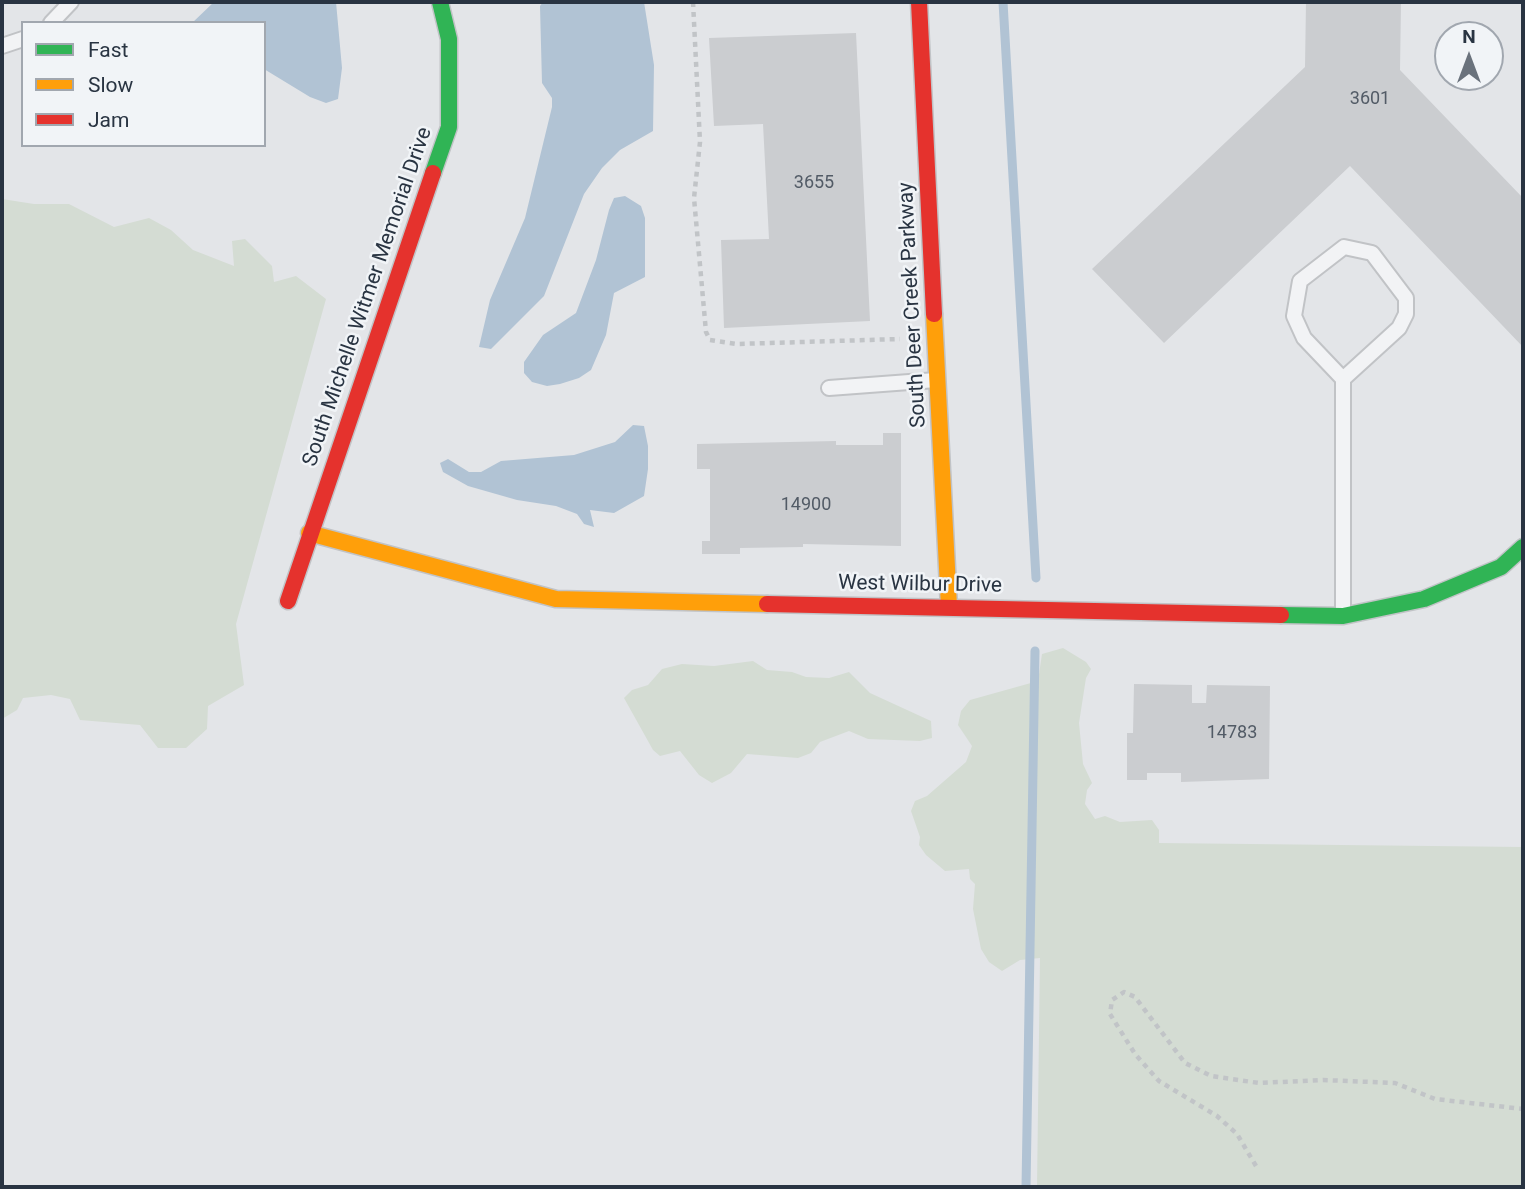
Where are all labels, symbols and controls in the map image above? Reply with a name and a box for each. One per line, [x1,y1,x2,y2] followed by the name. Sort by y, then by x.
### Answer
[21,21,266,147] legend
[1434,21,1504,91] north arrow
[1462,25,1476,48] text: N
[88,38,128,62] text: Fast
[88,73,133,97] text: Slow
[1350,88,1390,110] house number: 3601
[88,108,129,132] text: Jam
[298,124,438,470] street label: South Michelle Witmer Memorial Drive
[794,172,834,194] house number: 3655
[894,181,932,429] street label: South Deer Creek Parkway
[781,494,831,516] house number: 14900
[838,571,1002,599] street label: West Wilbur Drive
[1207,722,1257,744] house number: 14783

